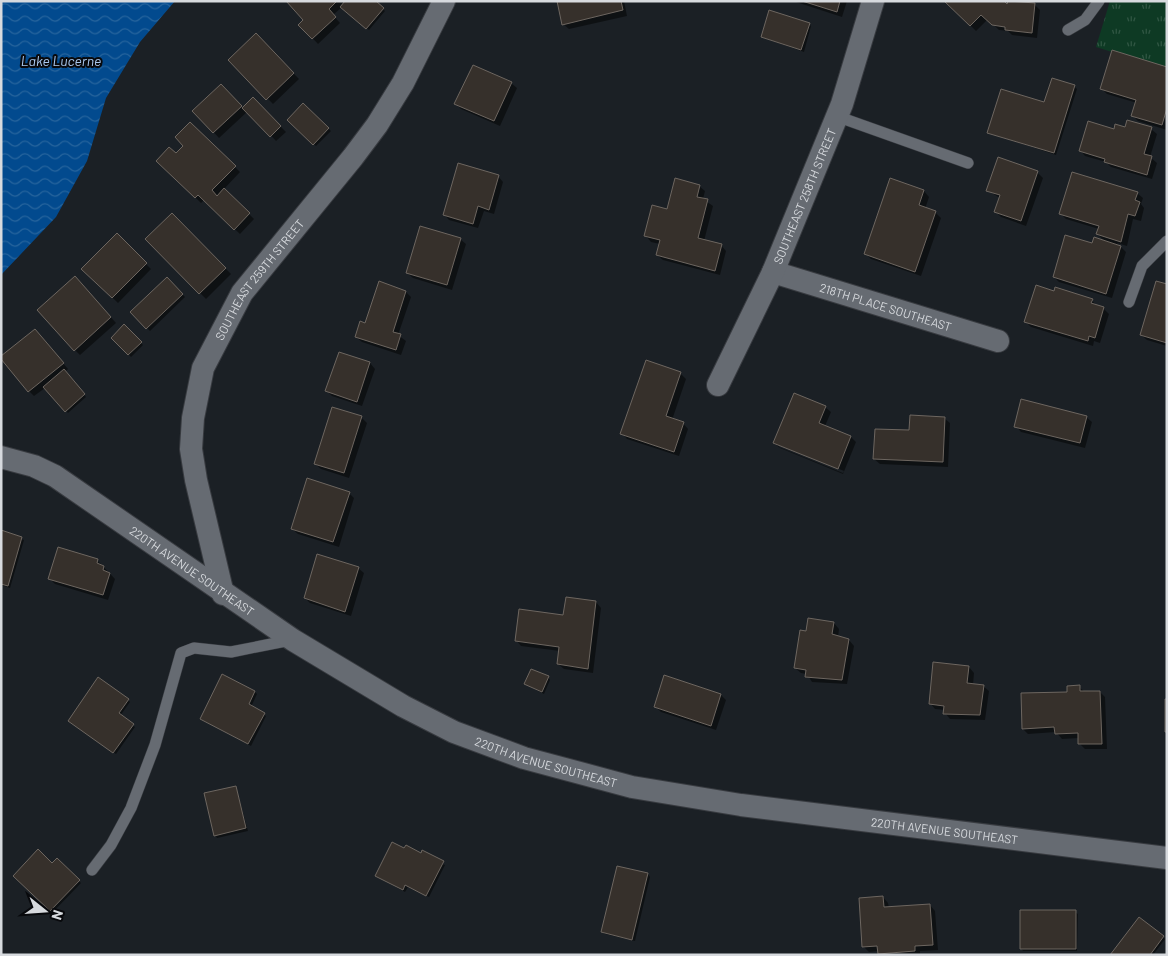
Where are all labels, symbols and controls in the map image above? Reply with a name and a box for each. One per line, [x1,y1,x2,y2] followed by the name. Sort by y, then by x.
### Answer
[21,52,101,69] water label: Lake Lucerne
[770,126,838,266] street label: SOUTHEAST 258TH STREET
[212,216,307,342] street label: SOUTHEAST 259TH STREET
[818,280,954,333] street label: 218TH PLACE SOUTHEAST
[127,523,257,618] street label: 220TH AVENUE SOUTHEAST
[473,733,619,790] street label: 220TH AVENUE SOUTHEAST
[870,814,1019,846] street label: 220TH AVENUE SOUTHEAST
[20,886,70,936] north arrow
[48,908,67,922] text: N

